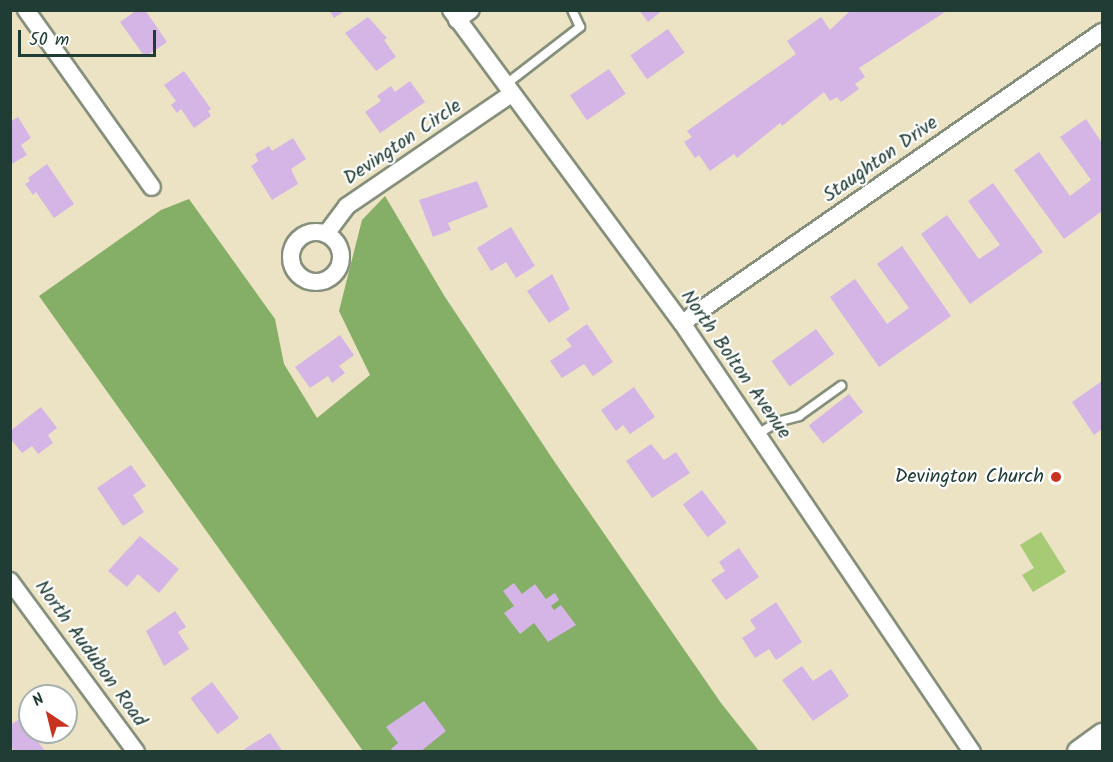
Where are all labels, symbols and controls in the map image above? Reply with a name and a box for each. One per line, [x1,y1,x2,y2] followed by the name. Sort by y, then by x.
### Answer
[21,18,159,56] scale bar
[29,26,69,55] text: 50 m
[340,95,466,191] street label: Devington Circle
[819,112,943,208] street label: Staughton Drive
[674,286,796,444] street label: North Bolton Avenue
[895,465,1044,489] place label: Devington Church
[1049,470,1063,484] marker: Devington Church
[29,576,151,732] street label: North Audubon Road
[18,684,78,744] north arrow

